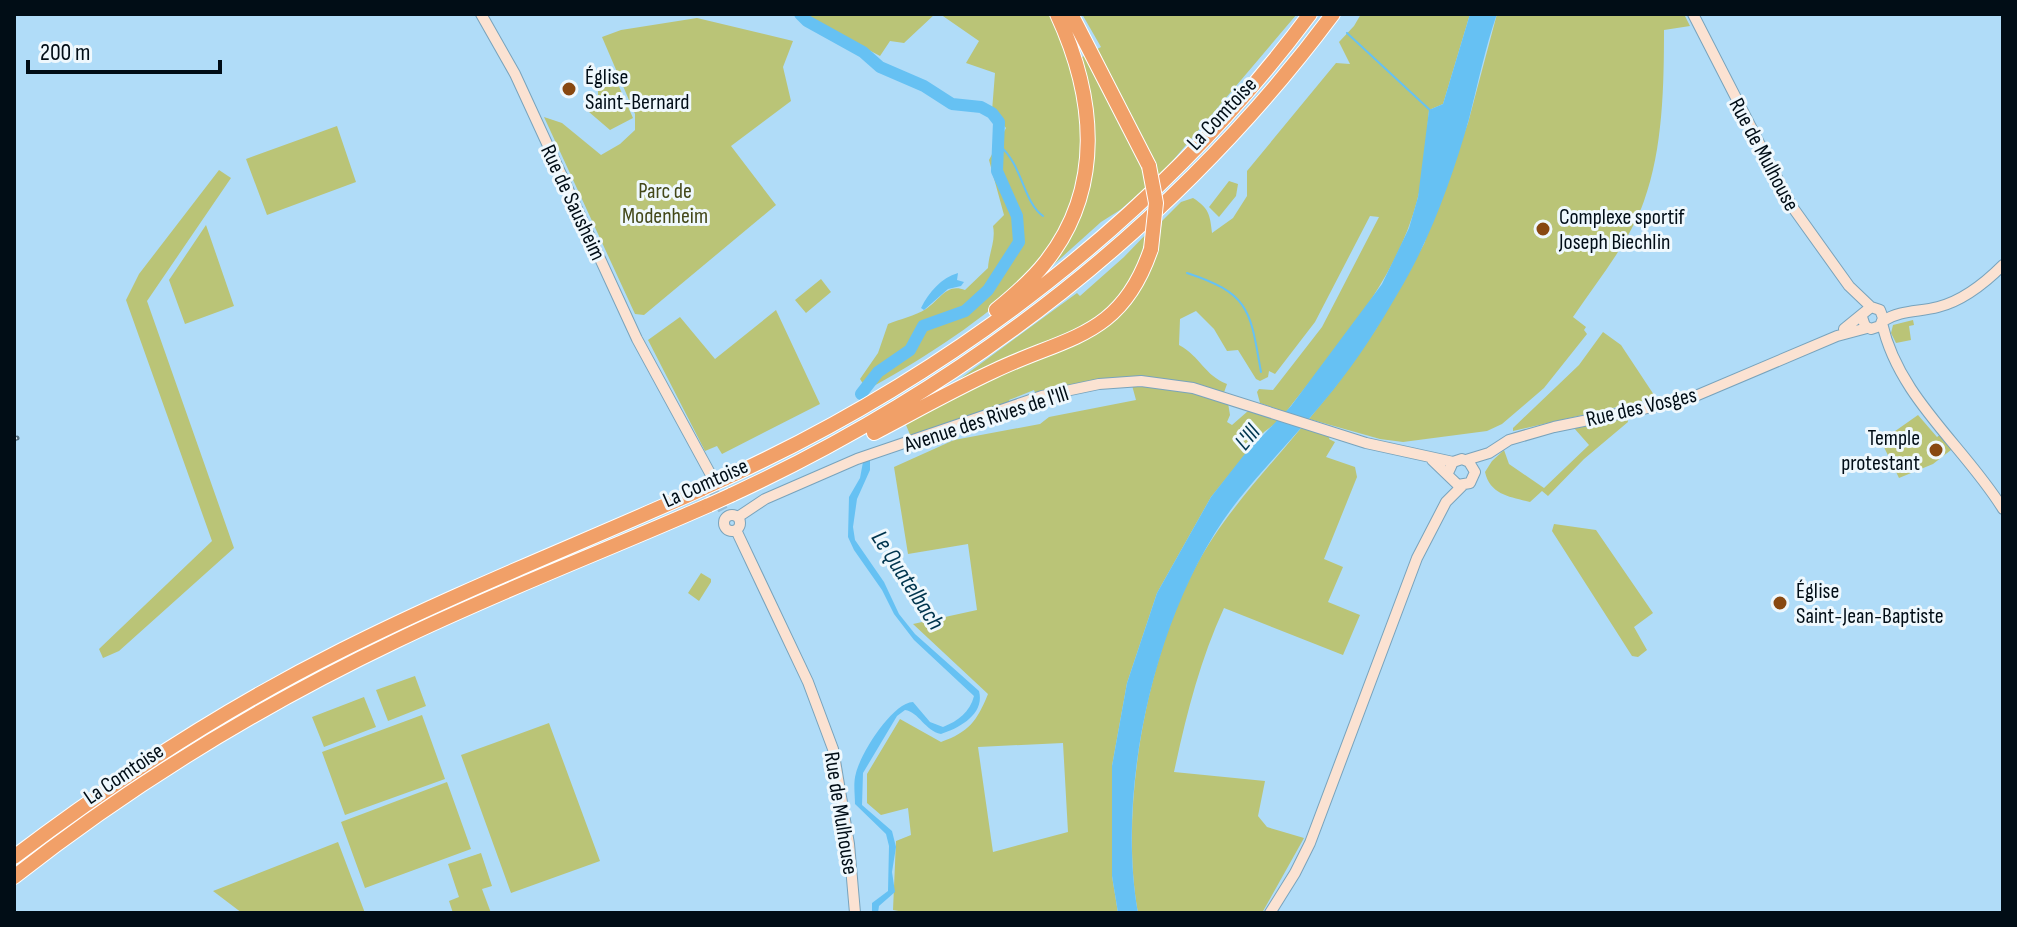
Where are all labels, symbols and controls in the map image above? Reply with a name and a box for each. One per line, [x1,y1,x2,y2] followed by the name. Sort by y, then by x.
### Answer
[28,24,220,74] scale bar
[40,38,91,67] text: 200 m
[585,64,689,116] place label: Église Saint-Bernard
[1181,72,1263,156] street label: La Comtoise
[560,80,578,98] marker: Église Saint-Bernard
[1723,94,1805,216] street label: Rue de Mulhouse
[534,140,611,265] street label: Rue de Sausheim
[622,178,708,230] park label: Parc de Modenheim
[1558,204,1685,256] place label: Complexe sportif Joseph Biechlin
[1534,220,1552,238] marker: Complexe sportif Joseph Biechlin
[900,380,1072,459] street label: Avenue des Rives de l'Ill
[1583,382,1699,433] street label: Rue des Vosges
[1228,418,1267,456] water label: L'Ill
[1841,425,1920,477] place label: Temple protestant
[1927,441,1945,459] marker: Temple protestant
[659,453,752,514] street label: La Comtoise
[865,525,950,635] water label: Le Quatelbach
[1796,578,1944,630] place label: Église Saint-Jean-Baptiste
[1771,594,1789,612] marker: Église Saint-Jean-Baptiste
[79,738,169,811] street label: La Comtoise
[817,750,864,877] street label: Rue de Mulhouse

